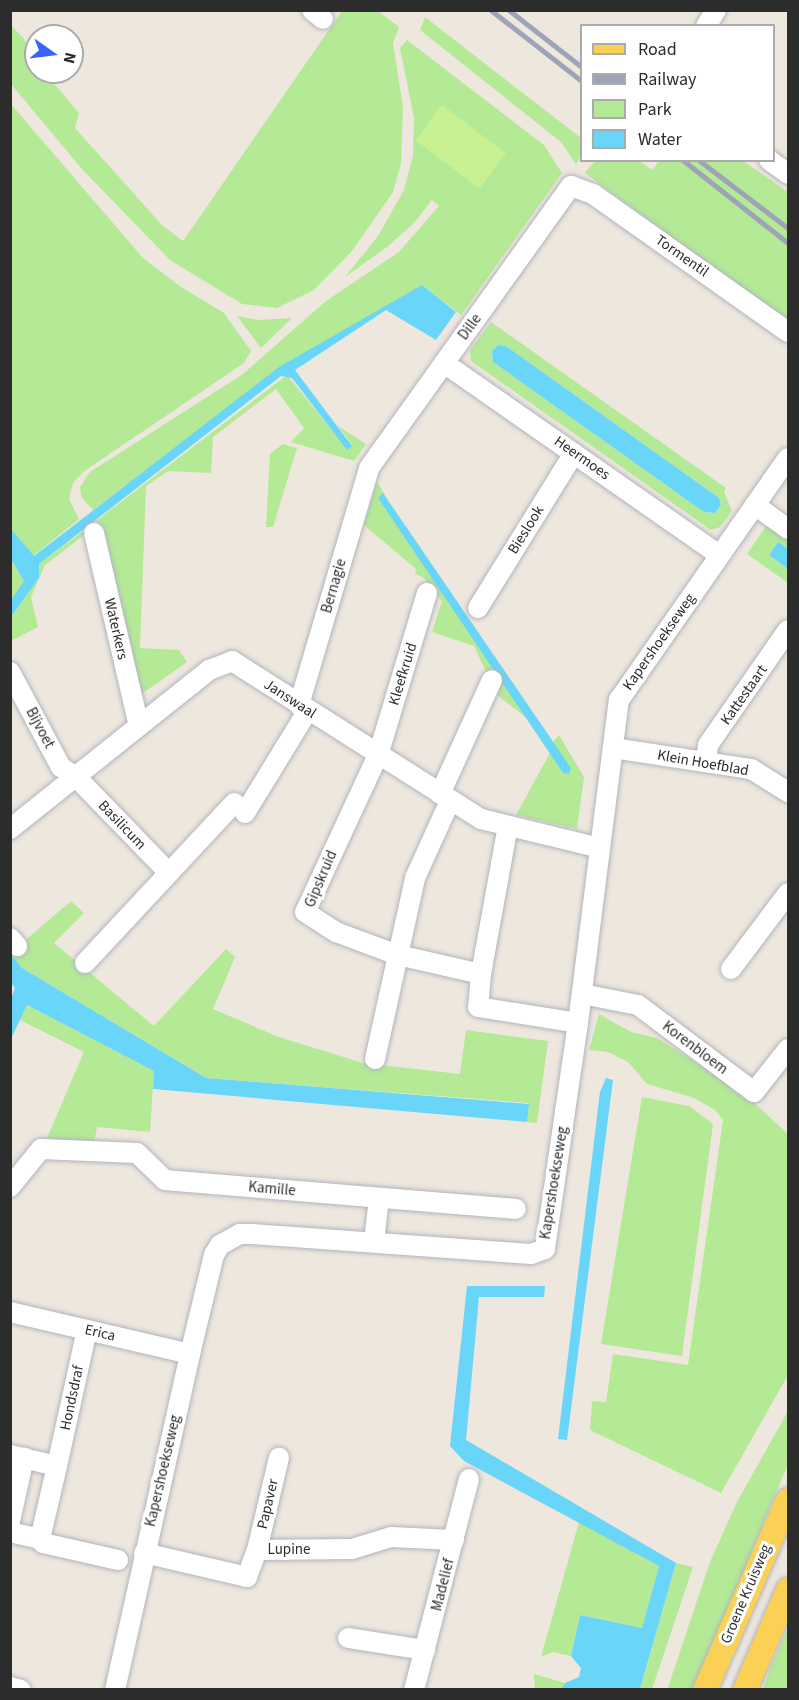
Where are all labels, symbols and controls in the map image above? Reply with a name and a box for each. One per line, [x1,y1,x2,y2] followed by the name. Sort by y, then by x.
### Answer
[24,24,84,84] north arrow
[580,24,775,162] legend
[638,37,677,62] text: Road
[58,50,81,66] text: N
[638,67,697,92] text: Railway
[638,97,672,122] text: Park
[638,127,682,152] text: Water
[652,231,712,281] street label: Tormentil
[454,310,486,344] street label: Dille
[551,432,613,484] street label: Heermoes
[504,502,548,558] street label: Bieslook
[318,557,350,615] street label: Bernagie
[619,590,699,694] street label: Kapershoekseweg
[100,597,132,661] street label: Waterkers
[385,641,421,707] street label: Kleefkruid
[717,661,771,729] street label: Kattestaart
[260,675,320,723] street label: Janswaal
[22,705,58,751] street label: Bijvoet
[656,746,750,780] street label: Klein Hoefblad
[94,797,150,853] street label: Basilicum
[301,848,341,910] street label: Gipskruid
[659,1017,731,1079] street label: Korenbloem
[536,1125,572,1241] street label: Kapershoekseweg
[248,1178,296,1200] street label: Kamille
[83,1321,117,1345] street label: Erica
[56,1364,88,1432] street label: Hondsdraf
[141,1413,185,1529] street label: Kapershoekseweg
[254,1477,282,1531] street label: Papaver
[268,1541,310,1559] street label: Lupine
[717,1542,775,1646] street label: Groene Kruisweg
[428,1557,458,1613] street label: Madelief

